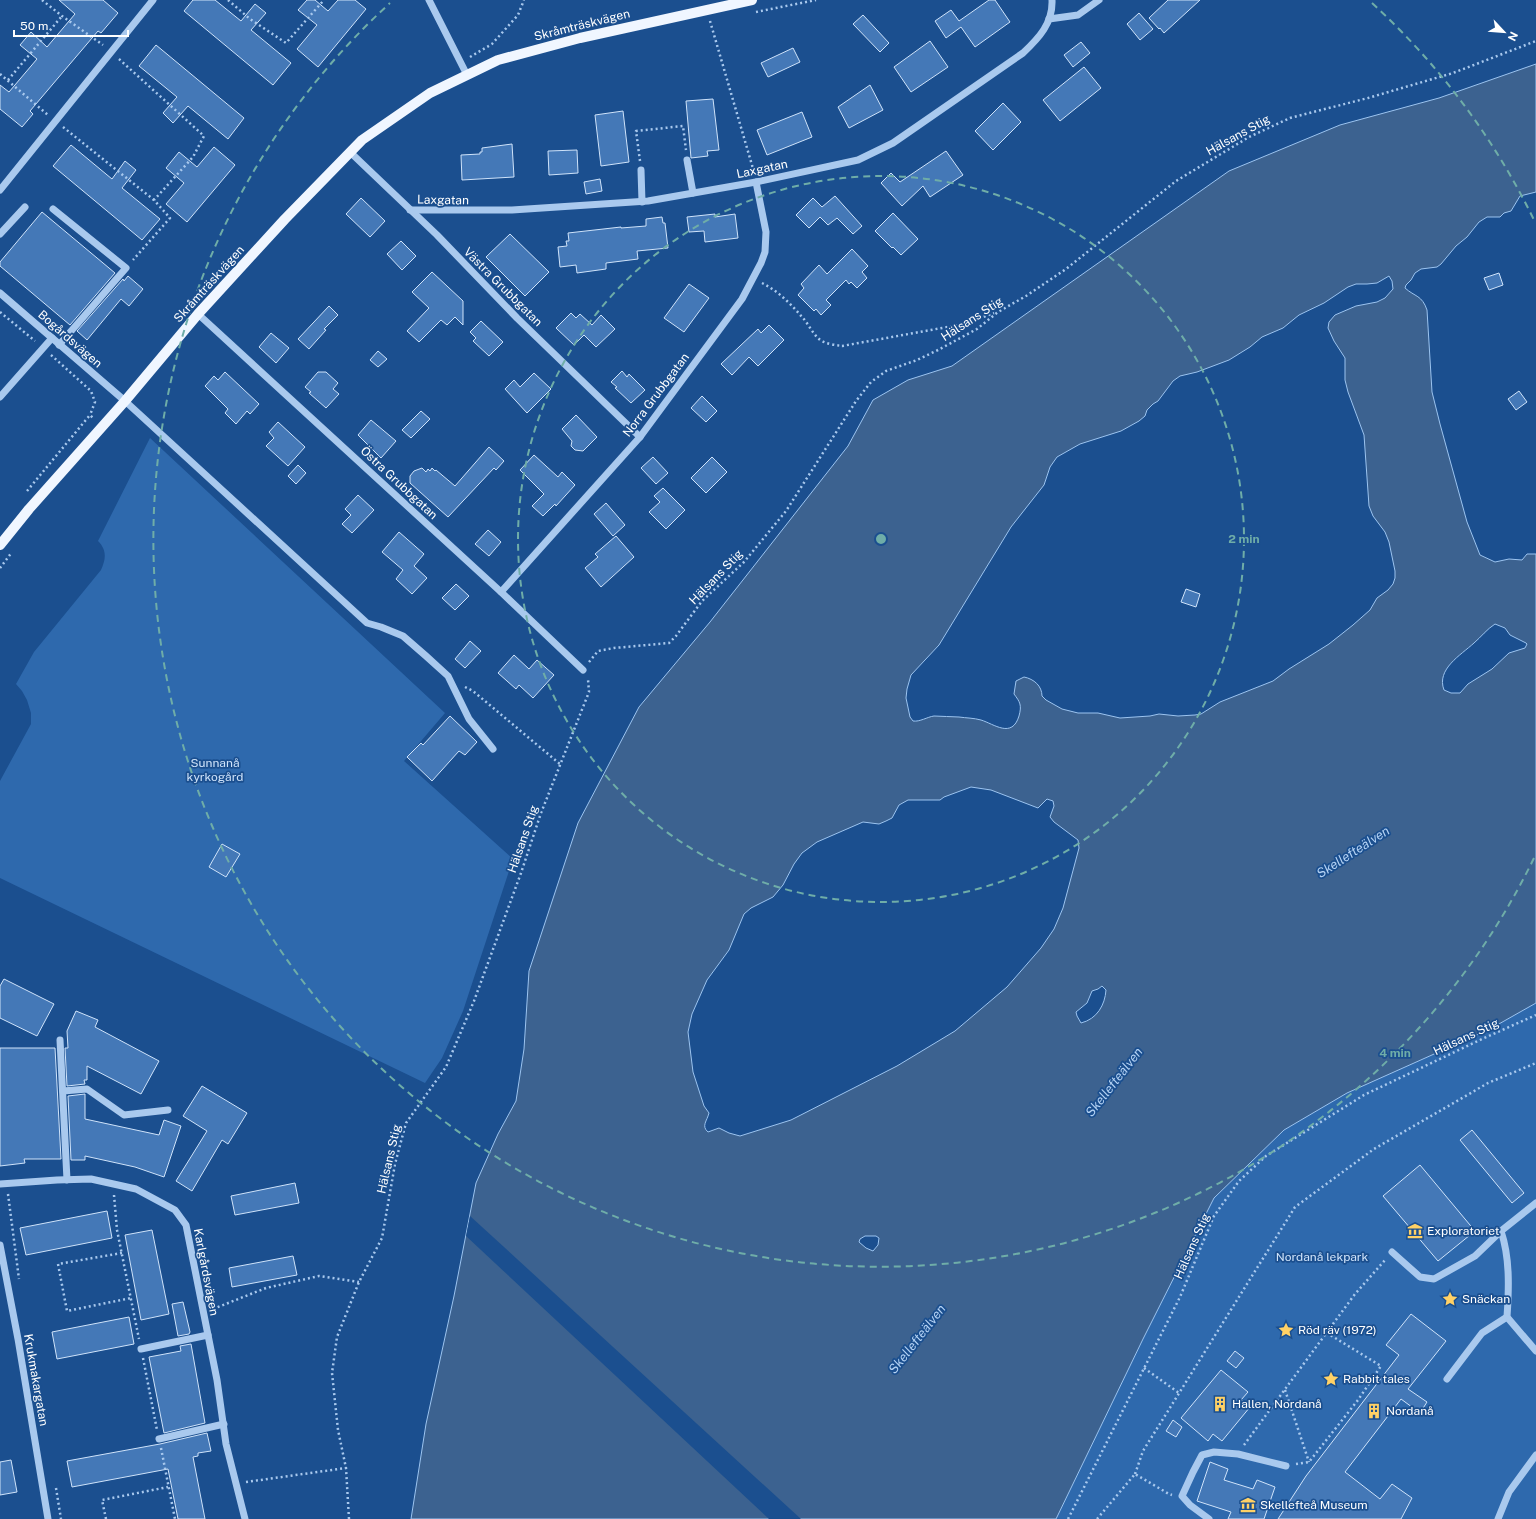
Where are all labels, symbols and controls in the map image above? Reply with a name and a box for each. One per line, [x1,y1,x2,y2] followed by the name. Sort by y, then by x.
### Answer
[533,6,631,44] street label: Skråmträskvägen
[14,12,128,38] scale bar
[1484,12,1524,52] north arrow
[20,19,48,33] text: 50 m
[1506,30,1520,43] text: N
[1204,112,1272,158] street label: Hälsans Stig
[735,157,789,181] street label: Laxgatan
[417,193,469,207] street label: Laxgatan
[171,243,247,325] street label: Skråmträskvägen
[461,245,545,329] street label: Västra Grubbgatan
[939,294,1005,344] street label: Hälsans Stig
[35,307,105,371] street label: Bogårdsvägen
[620,350,692,440] street label: Norra Grubbgatan
[358,444,440,522] street label: Östra Grubbgatan
[874,532,888,546] centre of rings
[1228,532,1260,546] text: 2 min
[686,547,746,607] street label: Hälsans Stig
[187,756,243,784] park label: Sunnanå kyrkogård
[505,803,541,875] street label: Hälsans Stig
[1314,823,1392,881] water label: Skellefteälven
[1431,1016,1501,1058] street label: Hälsans Stig
[1082,1044,1146,1120] water label: Skellefteälven
[1379,1046,1411,1060] text: 4 min
[374,1123,404,1195] street label: Hälsans Stig
[1171,1211,1213,1281] street label: Hälsans Stig
[1406,1222,1424,1240] museum icon: Exploratoriet
[1427,1224,1500,1238] place label: Exploratoriet
[191,1227,221,1317] street label: Karlgårdsvägen
[1276,1250,1369,1264] park label: Nordanå lekpark
[1441,1290,1459,1308] place icon: Snäckan
[1462,1292,1510,1306] place label: Snäckan
[885,1301,949,1377] water label: Skellefteälven
[1277,1321,1295,1339] place icon: Röd räv (1972)
[1298,1323,1376,1337] place label: Röd räv (1972)
[21,1333,51,1427] street label: Krukmakargatan
[1322,1370,1340,1388] place icon: Rabbit tales
[1343,1372,1410,1386] place label: Rabbit tales
[1211,1395,1229,1413] building icon: Hallen, Nordanå
[1232,1397,1322,1411] place label: Hallen, Nordanå
[1365,1402,1383,1420] building icon: Nordanå
[1386,1404,1434,1418] place label: Nordanå
[1239,1496,1257,1514] museum icon: Skellefteå Museum
[1260,1498,1368,1512] place label: Skellefteå Museum

